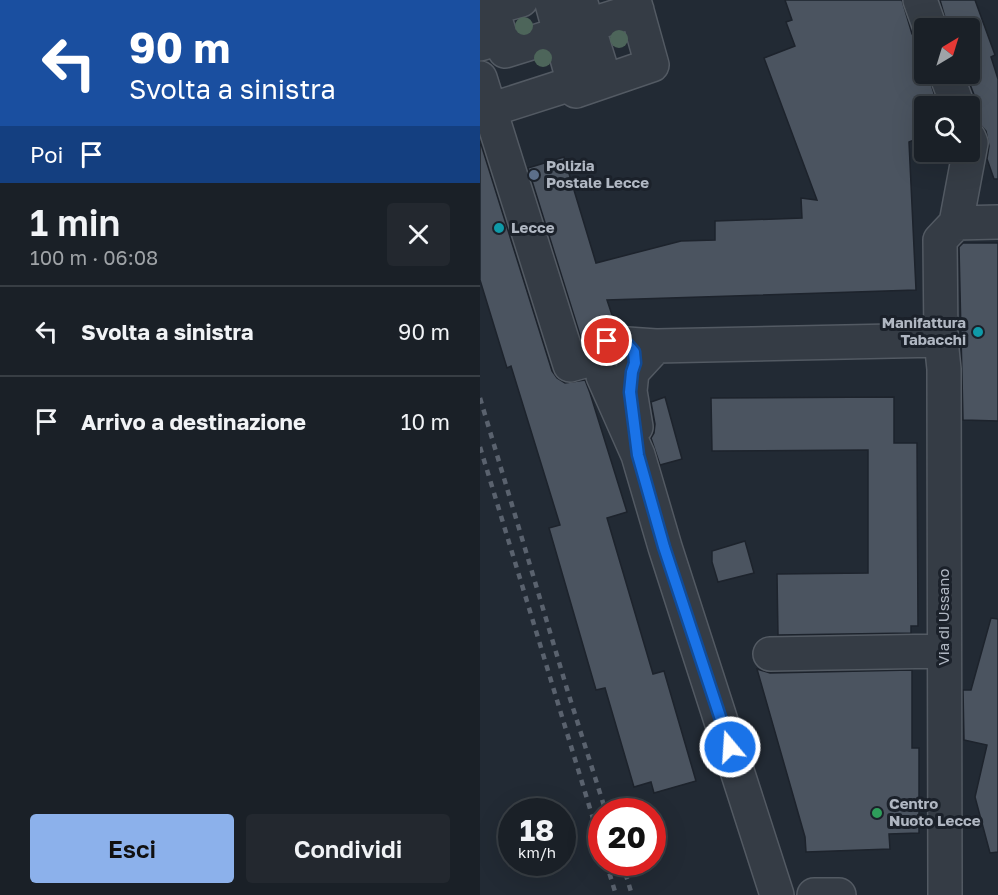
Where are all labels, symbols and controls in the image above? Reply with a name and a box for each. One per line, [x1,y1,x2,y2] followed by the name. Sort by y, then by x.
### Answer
[914,18,980,84] north arrow
[914,18,980,162] map controls
[129,22,230,72] text: 90 m
[30,24,108,102] icon: left
[129,73,336,105] text: Svolta a sinistra
[914,96,980,162] button: search
[75,138,108,171] icon: arrive
[30,141,63,168] text: Poi
[546,156,649,191] place label: Polizia Postale Lecce
[527,168,541,182] marker: Polizia Postale Lecce
[30,201,120,244] text: 1 min
[387,203,450,266] button: close
[511,218,555,236] place label: Lecce
[492,221,506,235] marker: Lecce
[30,245,158,269] text: 100 m · 06:08
[882,313,966,348] place label: Manifattura Tabacchi
[30,315,63,348] icon: left
[581,315,632,366] pin
[81,318,253,345] text: Svolta a sinistra
[398,318,450,345] text: 90 m
[590,324,623,357] icon: arrive
[971,325,985,339] marker: Manifattura Tabacchi
[30,405,63,438] icon: arrive
[81,408,306,435] text: Arrivo a destinazione
[401,408,450,435] text: 10 m
[934,569,952,665] street label: Via di Ussano
[698,715,762,779] position arrow
[889,794,981,829] place label: Centro Nuoto Lecce
[588,798,666,876] speed limit sign: 20
[870,806,884,820] marker: Centro Nuoto Lecce
[520,812,554,848] text: 18
[30,814,234,883] button: Esci
[246,814,450,883] button: Condividi
[518,843,556,861] text: km/h

